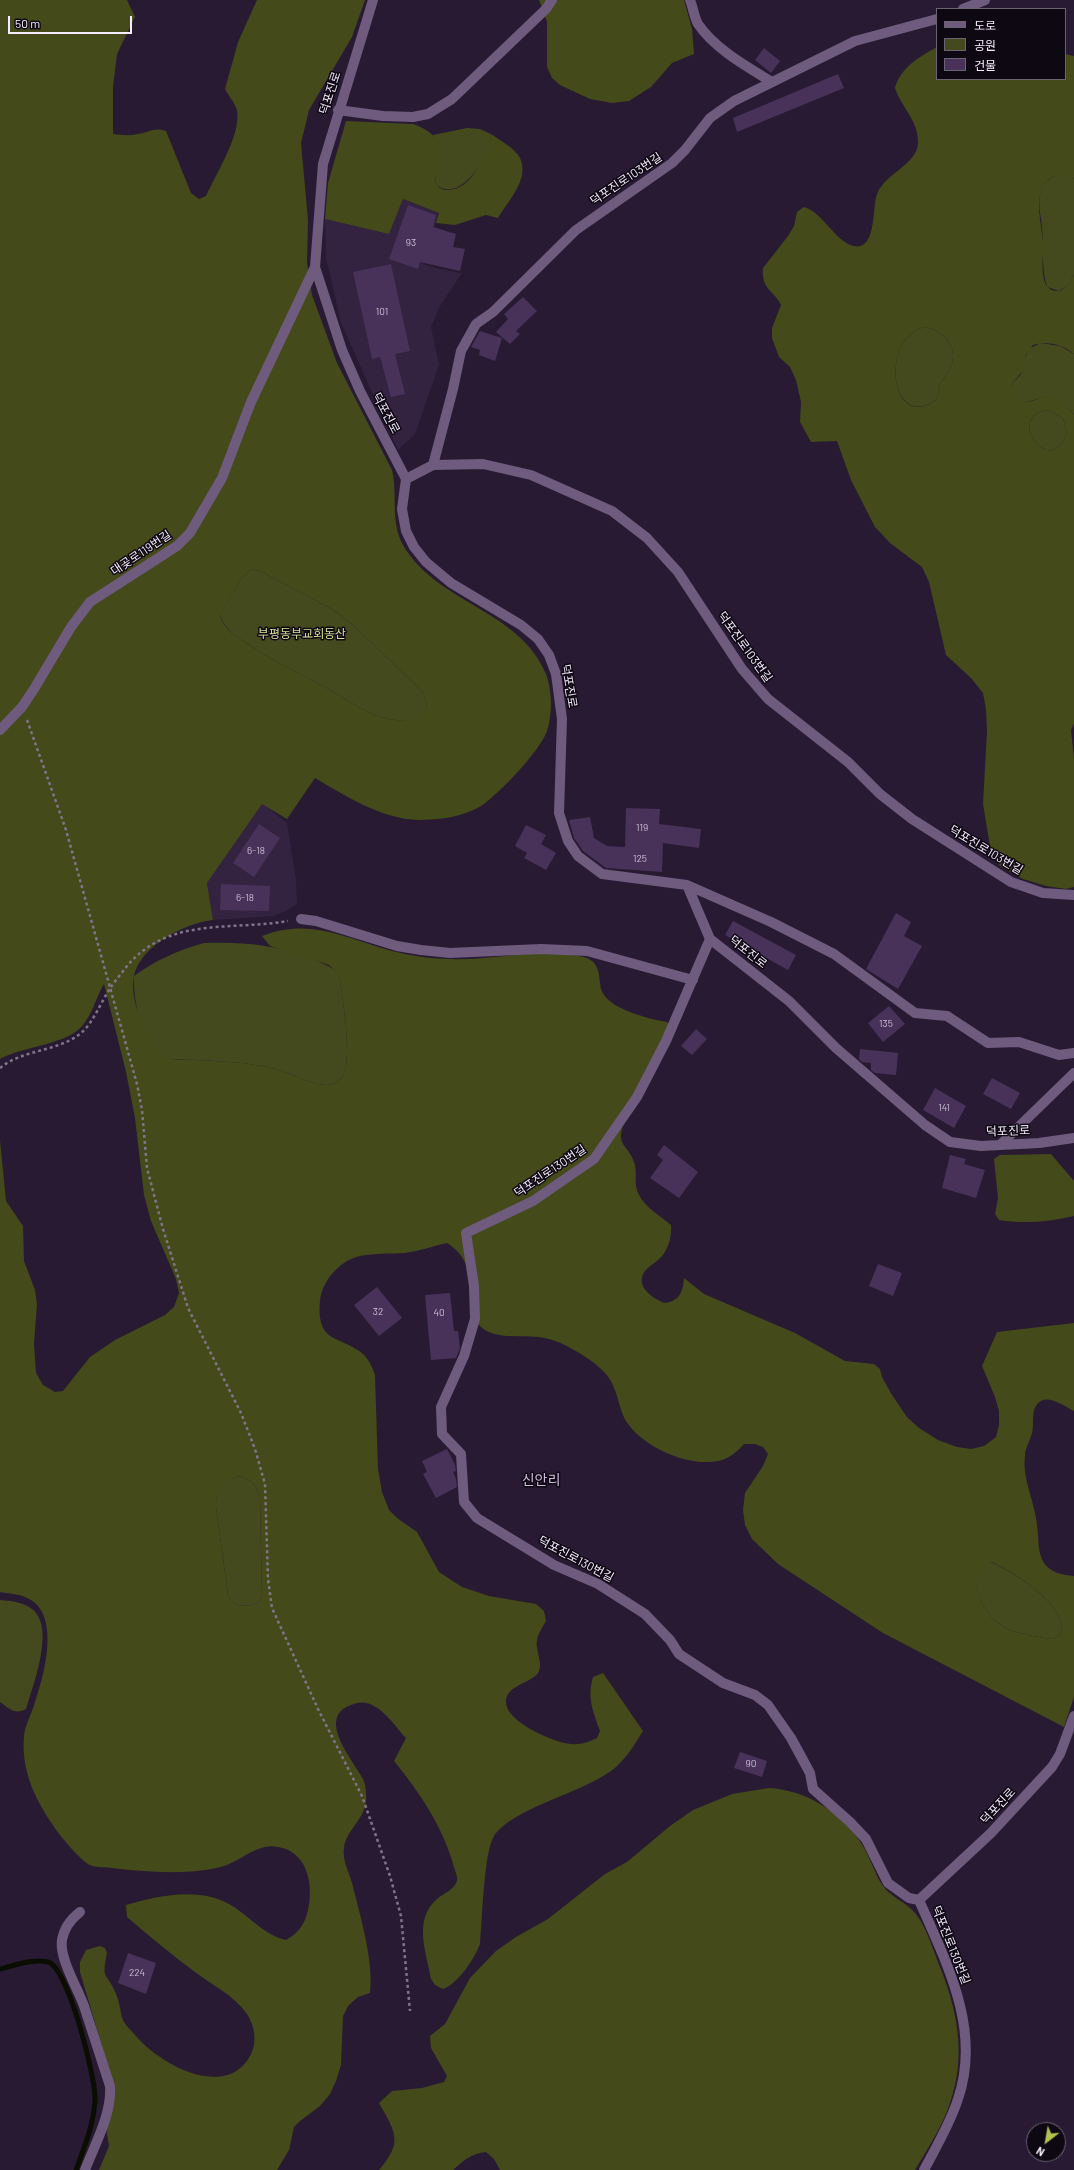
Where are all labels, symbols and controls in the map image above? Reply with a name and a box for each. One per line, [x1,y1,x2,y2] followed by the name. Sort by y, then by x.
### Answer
[10,8,134,34] scale bar
[936,8,1066,80] legend
[15,16,40,30] text: 50 m
[974,18,996,32] text: 도로
[974,38,996,52] text: 공원
[974,58,996,72] text: 건물
[316,70,344,116] street label: 덕포진로
[587,150,665,208] street label: 덕포진로103번길
[406,237,416,249] house number: 93
[376,306,388,318] house number: 101
[369,390,403,436] street label: 덕포진로
[108,527,174,579] street label: 대곶로119번길
[715,609,775,685] street label: 덕포진로103번길
[258,627,346,641] park label: 부평동부교회동산
[558,663,580,709] street label: 덕포진로
[636,822,648,834] house number: 119
[947,822,1025,878] street label: 덕포진로103번길
[247,845,265,857] house number: 6-18
[633,853,647,865] house number: 125
[236,892,254,904] house number: 6-18
[726,933,770,971] street label: 덕포진로
[879,1018,893,1030] house number: 135
[938,1102,950,1114] house number: 141
[986,1123,1030,1139] street label: 덕포진로
[511,1142,589,1200] street label: 덕포진로130번길
[373,1306,383,1318] house number: 32
[433,1307,445,1319] house number: 40
[522,1472,560,1488] district label: 신안리
[536,1533,616,1585] street label: 덕포진로130번길
[746,1758,756,1770] house number: 90
[978,1785,1018,1827] street label: 덕포진로
[929,1904,973,1986] street label: 덕포진로130번길
[129,1967,145,1979] house number: 224
[1026,2122,1066,2162] north arrow
[1034,2144,1047,2159] text: N

